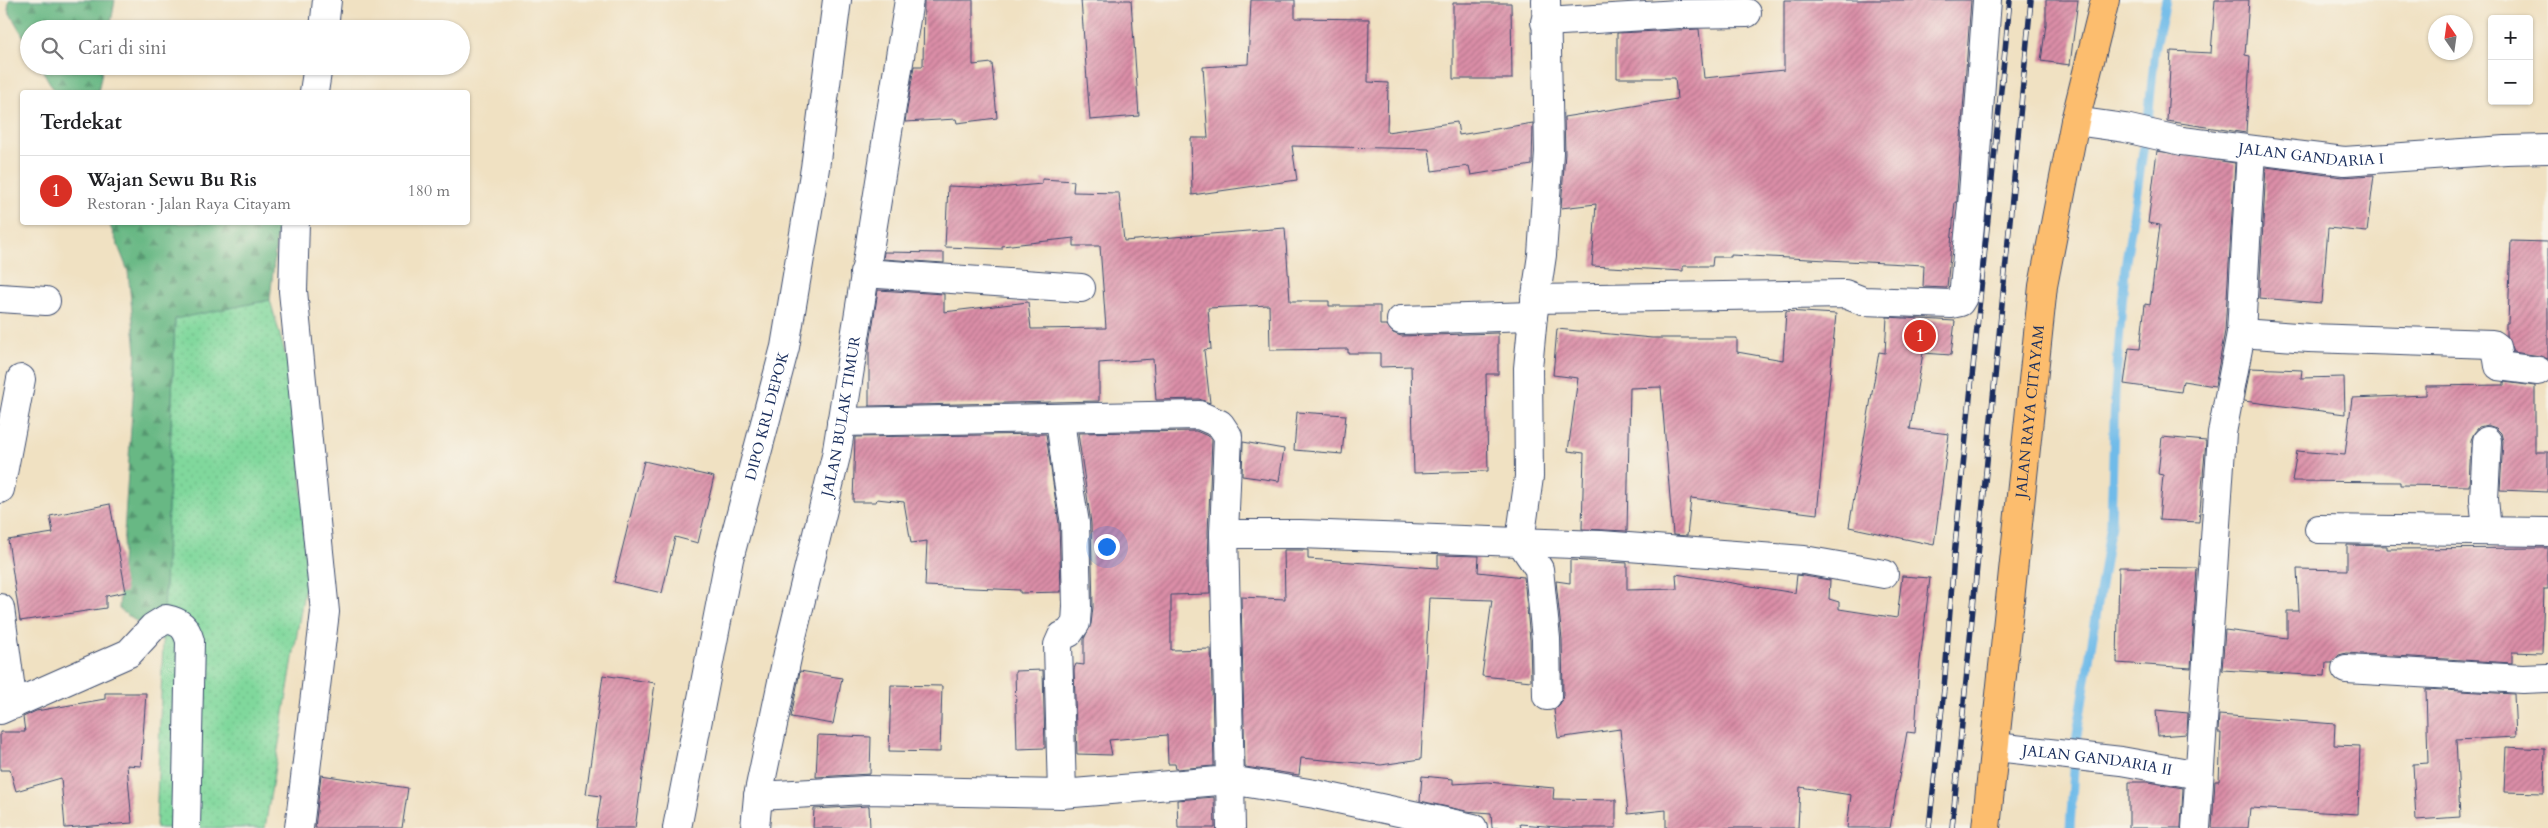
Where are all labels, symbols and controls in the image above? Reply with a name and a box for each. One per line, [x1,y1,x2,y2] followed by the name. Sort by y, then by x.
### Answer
[2428,15,2473,60] north arrow
[2488,15,2533,105] map controls
[2488,15,2533,60] button: +
[20,20,470,75] search box
[38,34,66,62] icon: search
[78,35,167,61] text: Cari di sini
[2488,60,2533,105] button: −
[40,108,122,137] text: Terdekat
[2235,138,2384,172] street label: JALAN GANDARIA I
[87,167,257,193] text: Wajan Sewu Bu Ris
[52,180,60,202] text: 1
[408,180,450,202] text: 180 m
[87,193,291,215] text: Restoran · Jalan Raya Citayam
[1904,317,1936,355] pin: 1
[2011,324,2049,501] street label: JALAN RAYA CITAYAM
[816,334,865,500] street label: JALAN BULAK TIMUR
[740,349,794,482] street label: DIPO KRL DEPOK
[1094,534,1120,560] your location
[2019,740,2174,780] street label: JALAN GANDARIA II

